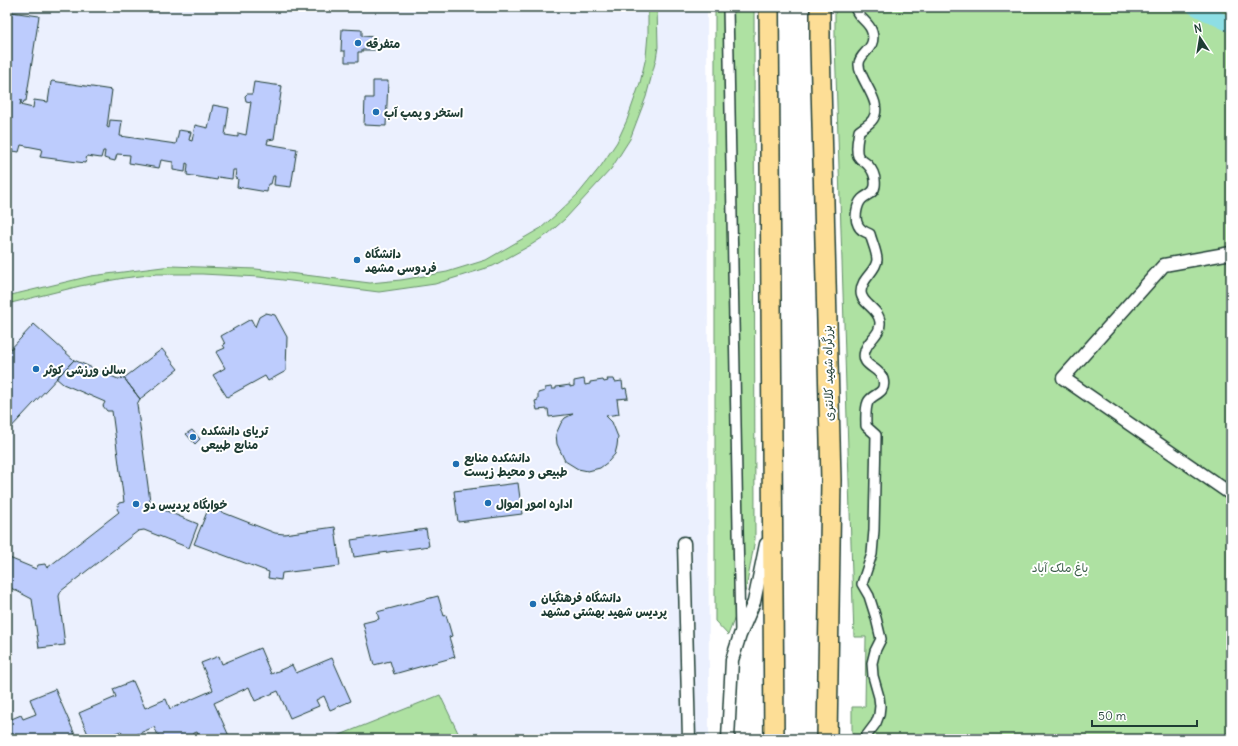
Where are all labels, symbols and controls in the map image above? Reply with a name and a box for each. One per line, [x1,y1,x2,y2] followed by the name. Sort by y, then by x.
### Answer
[1180,18,1220,58] north arrow
[1193,21,1203,36] text: N
[366,36,400,51] place label: متفرقه
[353,38,363,48] marker: متفرقه
[384,105,463,121] place label: استخر و پمپ آب
[371,107,381,117] marker: استخر و پمپ آب
[365,246,437,276] place label: دانشگاه فردوسی مشهد
[352,255,362,265] marker: دانشگاه فردوسی مشهد
[820,325,837,421] street label: بزرگراه شهید کلانتری
[43,362,126,378] place label: سالن ورزشی کوثر
[31,364,41,374] marker: سالن ورزشی کوثر
[201,423,269,454] place label: تریای دانشکده منابع طبیعی
[188,432,198,442] marker: تریای دانشکده منابع طبیعی
[464,450,568,480] place label: دانشکده منابع طبیعی و محیط زیست
[451,459,461,469] marker: دانشکده منابع طبیعی و محیط زیست
[496,496,572,512] place label: اداره امور اموال
[143,497,227,513] place label: خوابگاه پردیس دو
[483,498,493,508] marker: اداره امور اموال
[131,499,141,509] marker: خوابگاه پردیس دو
[1032,560,1088,577] park label: باغ ملک آباد
[541,590,667,620] place label: دانشگاه فرهنگیان پردیس شهید بهشتی مشهد
[528,599,538,609] marker: دانشگاه فرهنگیان پردیس شهید بهشتی مشهد
[1092,702,1197,728] scale bar
[1098,708,1127,723] text: 50 m

